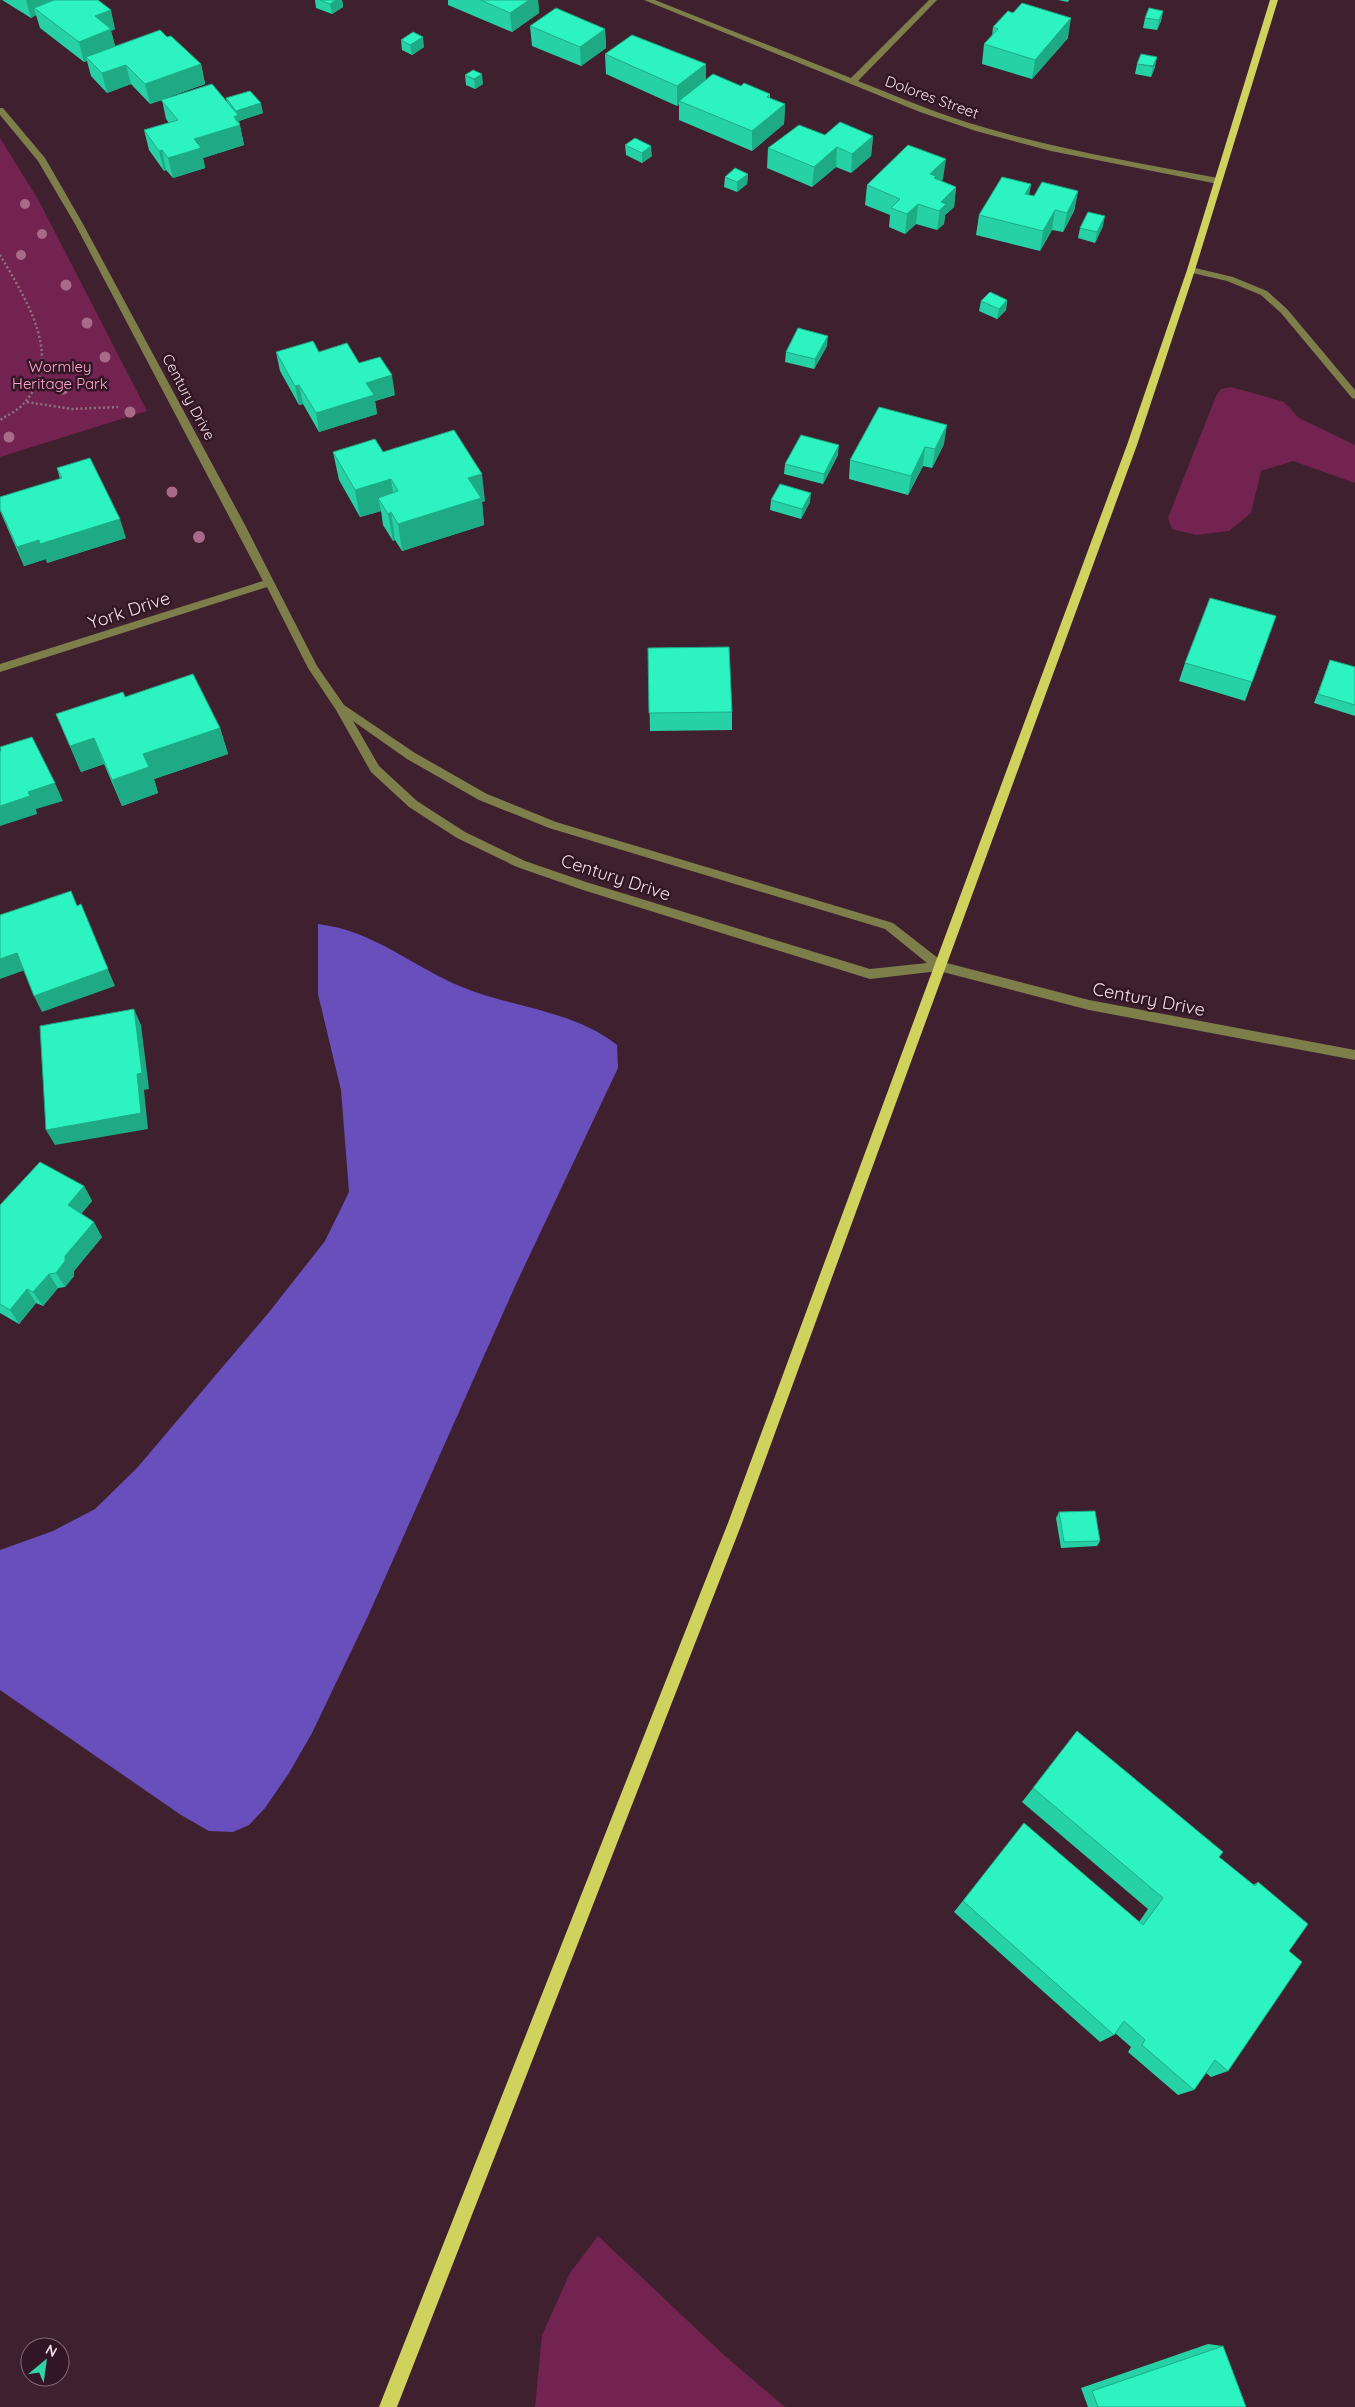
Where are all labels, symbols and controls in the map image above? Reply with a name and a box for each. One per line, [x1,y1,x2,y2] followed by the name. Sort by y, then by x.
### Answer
[883,71,981,123] street label: Dolores Street
[158,351,220,443] street label: Century Drive
[12,357,108,393] park label: Wormley Heritage Park
[85,586,173,634] street label: York Drive
[558,848,674,906] street label: Century Drive
[1091,977,1207,1021] street label: Century Drive
[20,2337,70,2387] north arrow
[42,2340,60,2361] text: N

